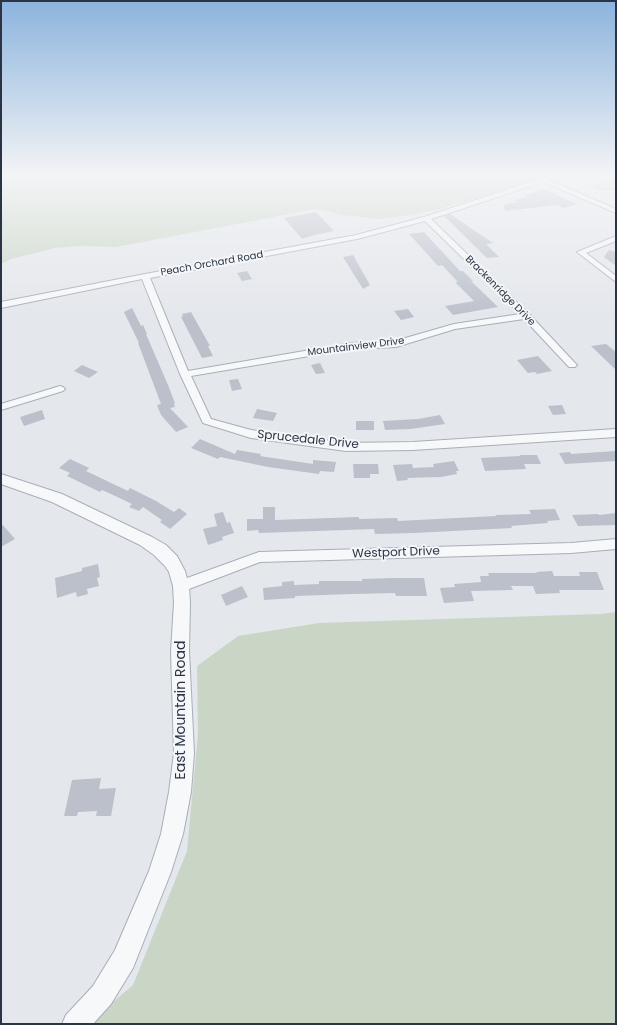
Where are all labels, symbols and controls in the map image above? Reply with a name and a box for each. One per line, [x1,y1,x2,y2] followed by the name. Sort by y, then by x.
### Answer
[160,249,264,279] street label: Peach Orchard Road
[462,253,538,329] street label: Brackenridge Drive
[307,335,405,359] street label: Mountainview Drive
[257,428,359,452] street label: Sprucedale Drive
[352,544,440,562] street label: Westport Drive
[173,641,189,779] street label: East Mountain Road

